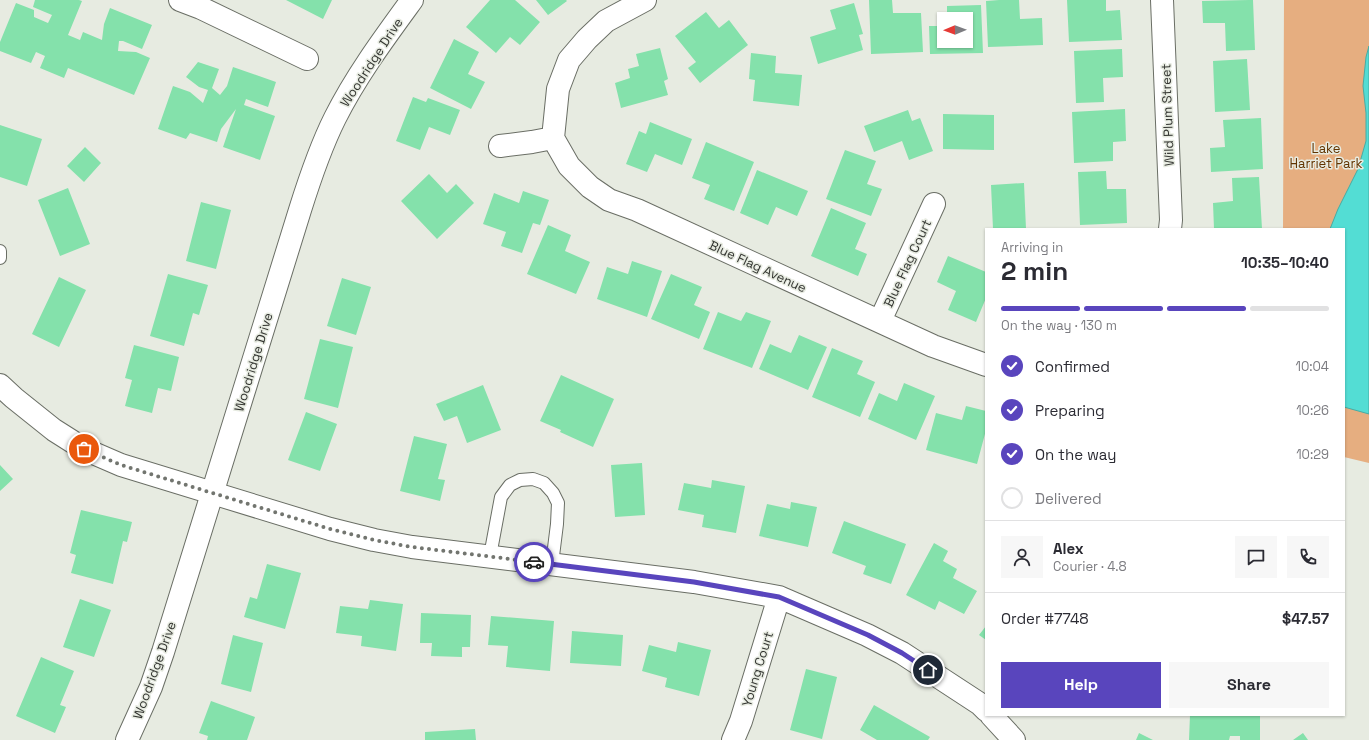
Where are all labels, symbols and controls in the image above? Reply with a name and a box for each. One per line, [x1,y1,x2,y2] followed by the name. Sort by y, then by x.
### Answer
[937,12,973,48] north arrow
[937,12,973,48] map controls
[336,15,406,110] street label: Woodridge Drive
[1157,63,1178,167] street label: Wild Plum Street
[1290,140,1362,172] park label: Lake Harriet Park
[880,216,935,310] street label: Blue Flag Court
[706,236,809,296] street label: Blue Flag Avenue
[1001,239,1063,256] text: Arriving in
[1241,253,1329,272] text: 10:35–10:40
[1001,254,1068,288] text: 2 min
[230,311,277,414] street label: Woodridge Drive
[1001,317,1117,334] text: On the way · 130 m
[1001,355,1023,377] icon: check
[1035,357,1110,376] text: Confirmed
[1295,358,1329,375] text: 10:04
[1001,399,1023,421] icon: check
[1035,401,1105,420] text: Preparing
[1296,402,1329,419] text: 10:26
[67,432,101,466] pin
[73,438,95,460] icon: bag
[1001,443,1023,465] icon: check
[1035,445,1116,464] text: On the way
[1296,446,1329,463] text: 10:29
[1035,489,1102,508] text: Delivered
[1001,536,1043,578] button: person
[1235,536,1277,578] button: chat
[1287,536,1329,578] button: phone
[1053,539,1084,558] text: Alex
[514,542,554,582] courier
[523,551,545,573] icon: car
[1053,558,1127,575] text: Courier · 4.8
[1001,609,1089,628] text: Order #7748
[1282,609,1329,628] text: $47.57
[129,619,180,721] street label: Woodridge Drive
[738,630,777,709] street label: Young Court
[911,653,945,687] pin
[917,659,939,681] icon: home
[1001,662,1161,708] button: Help
[1169,662,1329,708] button: Share

